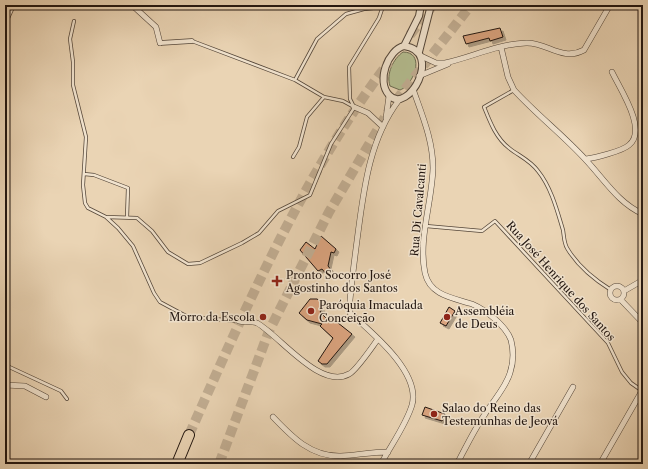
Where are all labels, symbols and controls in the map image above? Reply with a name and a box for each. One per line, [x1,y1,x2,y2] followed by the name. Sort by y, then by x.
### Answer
[407,162,429,257] street label: Rua Di Cavalcanti
[503,218,619,344] street label: Rua José Henrique dos Santos
[285,268,398,295] place label: Pronto Socorro José Agostinho dos Santos
[271,275,283,287] marker: Pronto Socorro José Agostinho dos Santos
[319,298,423,325] place label: Paróquia Imaculada Conceição
[454,304,515,331] place label: Assembléia de Deus
[306,306,316,316] marker: Paróquia Imaculada Conceição
[169,310,255,324] place label: Morro da Escola
[258,312,268,322] marker: Morro da Escola
[442,312,452,322] marker: Assembléia de Deus
[442,401,558,428] place label: Salao do Reino das Testemunhas de Jeová
[429,409,439,419] marker: Salao do Reino das Testemunhas de Jeová

